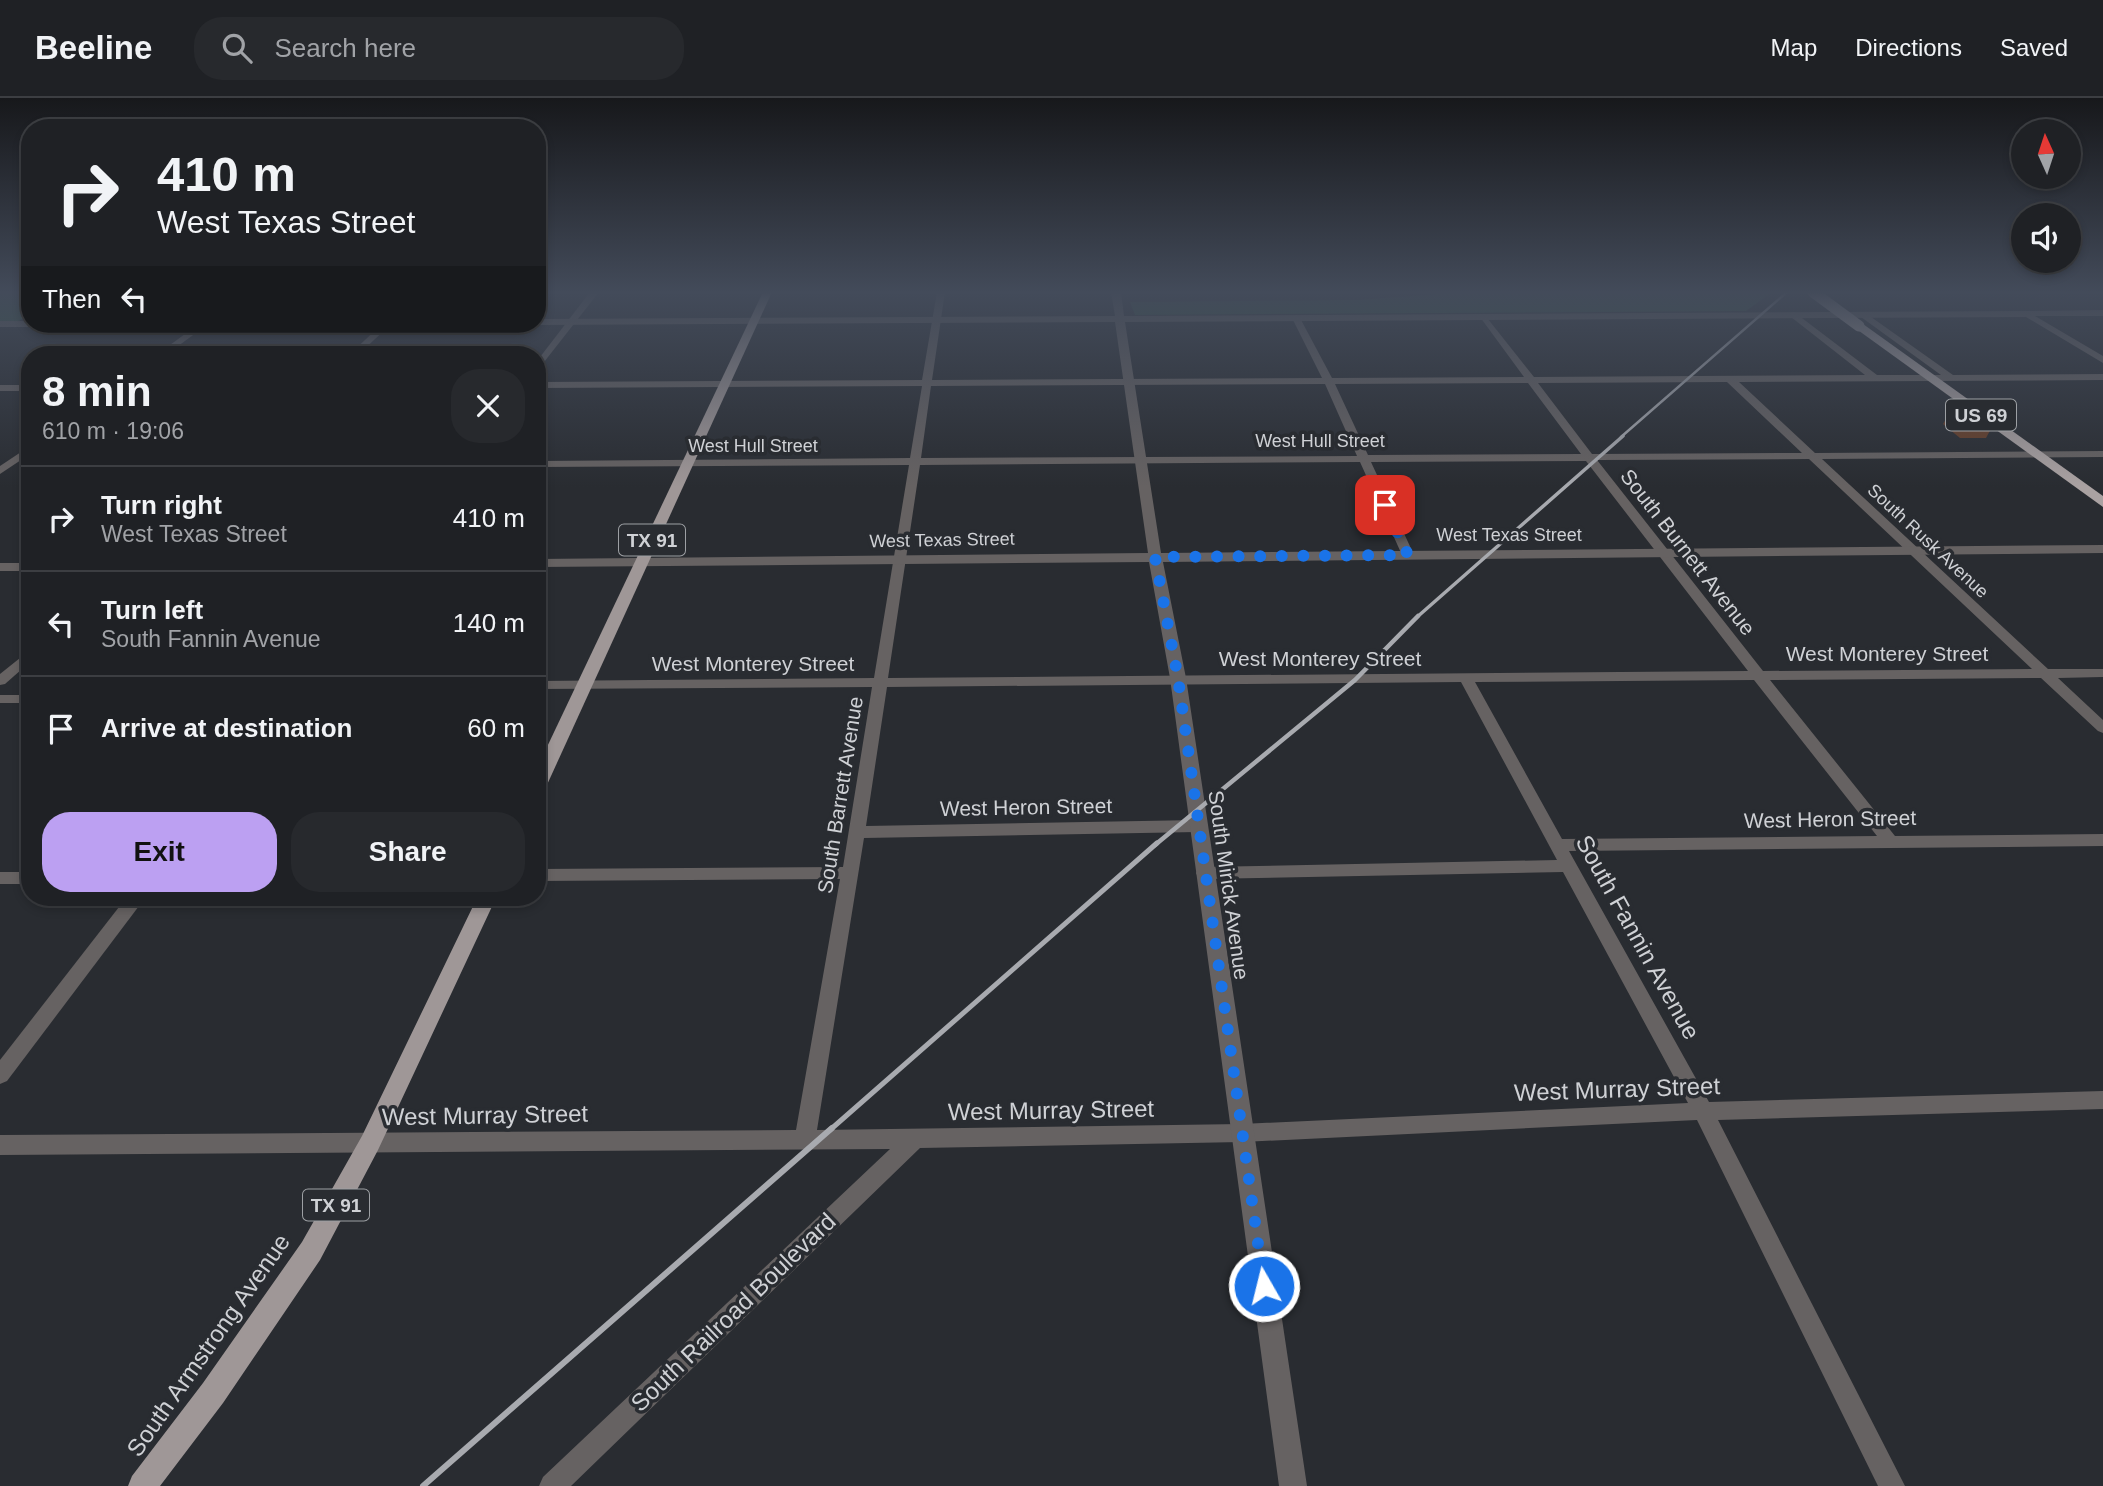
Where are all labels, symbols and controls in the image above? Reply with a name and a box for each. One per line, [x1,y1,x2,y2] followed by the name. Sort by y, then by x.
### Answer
[194,17,684,80] search box
[35,29,152,66] text: Beeline
[218,29,256,67] icon: search
[274,33,416,63] text: Search here
[1771,34,1817,61] text: Map
[1855,34,1962,61] text: Directions
[2000,34,2068,61] text: Saved
[2011,119,2081,189] north arrow
[2011,119,2081,273] map controls
[42,147,133,238] icon: right
[157,147,296,201] text: 410 m
[2011,203,2081,273] button: sound
[157,204,415,240] text: West Texas Street
[115,280,153,318] icon: left
[42,284,101,314] text: Then
[42,368,152,415] text: 8 min
[451,369,525,443] button: close
[1946,400,2016,430] road number: US 69
[42,418,184,444] text: 610 m · 19:06
[1255,431,1385,451] street label: West Hull Street
[688,436,818,456] street label: West Hull Street
[1616,465,1760,639] street label: South Burnett Avenue
[1355,475,1415,535] pin
[1863,480,1993,602] street label: South Rusk Avenue
[1366,486,1404,524] icon: arrive
[101,490,222,520] text: Turn right
[42,500,80,538] icon: right
[453,503,525,533] text: 410 m
[101,521,287,547] text: West Texas Street
[619,524,685,556] road number: TX 91
[1436,525,1582,545] street label: West Texas Street
[869,529,1015,551] street label: West Texas Street
[101,595,203,625] text: Turn left
[42,605,80,643] icon: left
[453,608,525,638] text: 140 m
[101,626,321,652] text: South Fannin Avenue
[1786,642,1989,665] street label: West Monterey Street
[1219,647,1422,670] street label: West Monterey Street
[652,652,855,675] street label: West Monterey Street
[813,695,867,895] street label: South Barrett Avenue
[42,710,80,748] icon: arrive
[101,713,352,743] text: Arrive at destination
[467,713,525,743] text: 60 m
[1204,789,1254,981] street label: South Mirick Avenue
[940,794,1113,820] street label: West Heron Street
[1744,806,1917,832] street label: West Heron Street
[42,812,277,892] button: Exit
[291,812,525,892] button: Share
[1571,830,1705,1044] street label: South Fannin Avenue
[1513,1072,1721,1106] street label: West Murray Street
[948,1095,1155,1125] street label: West Murray Street
[382,1100,589,1130] street label: West Murray Street
[303,1190,369,1220] road number: TX 91
[625,1207,841,1417] street label: South Railroad Boulevard
[121,1229,295,1461] street label: South Armstrong Avenue
[1227,1249,1301,1323] position arrow

